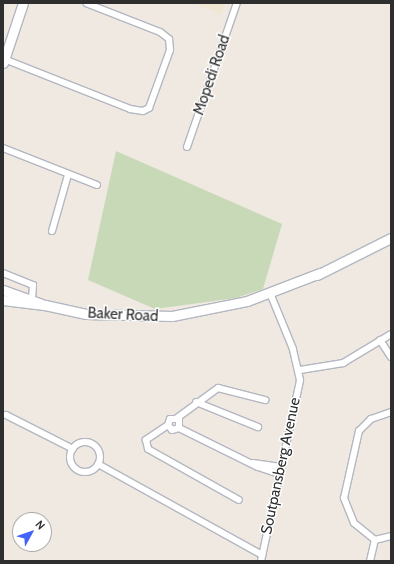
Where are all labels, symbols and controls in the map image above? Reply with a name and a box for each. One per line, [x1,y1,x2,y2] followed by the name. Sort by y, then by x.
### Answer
[190,32,234,118] street label: Mopedi Road
[87,304,159,326] street label: Baker Road
[258,396,304,536] street label: Soutpansberg Avenue
[12,512,52,552] north arrow
[33,517,48,532] text: N

